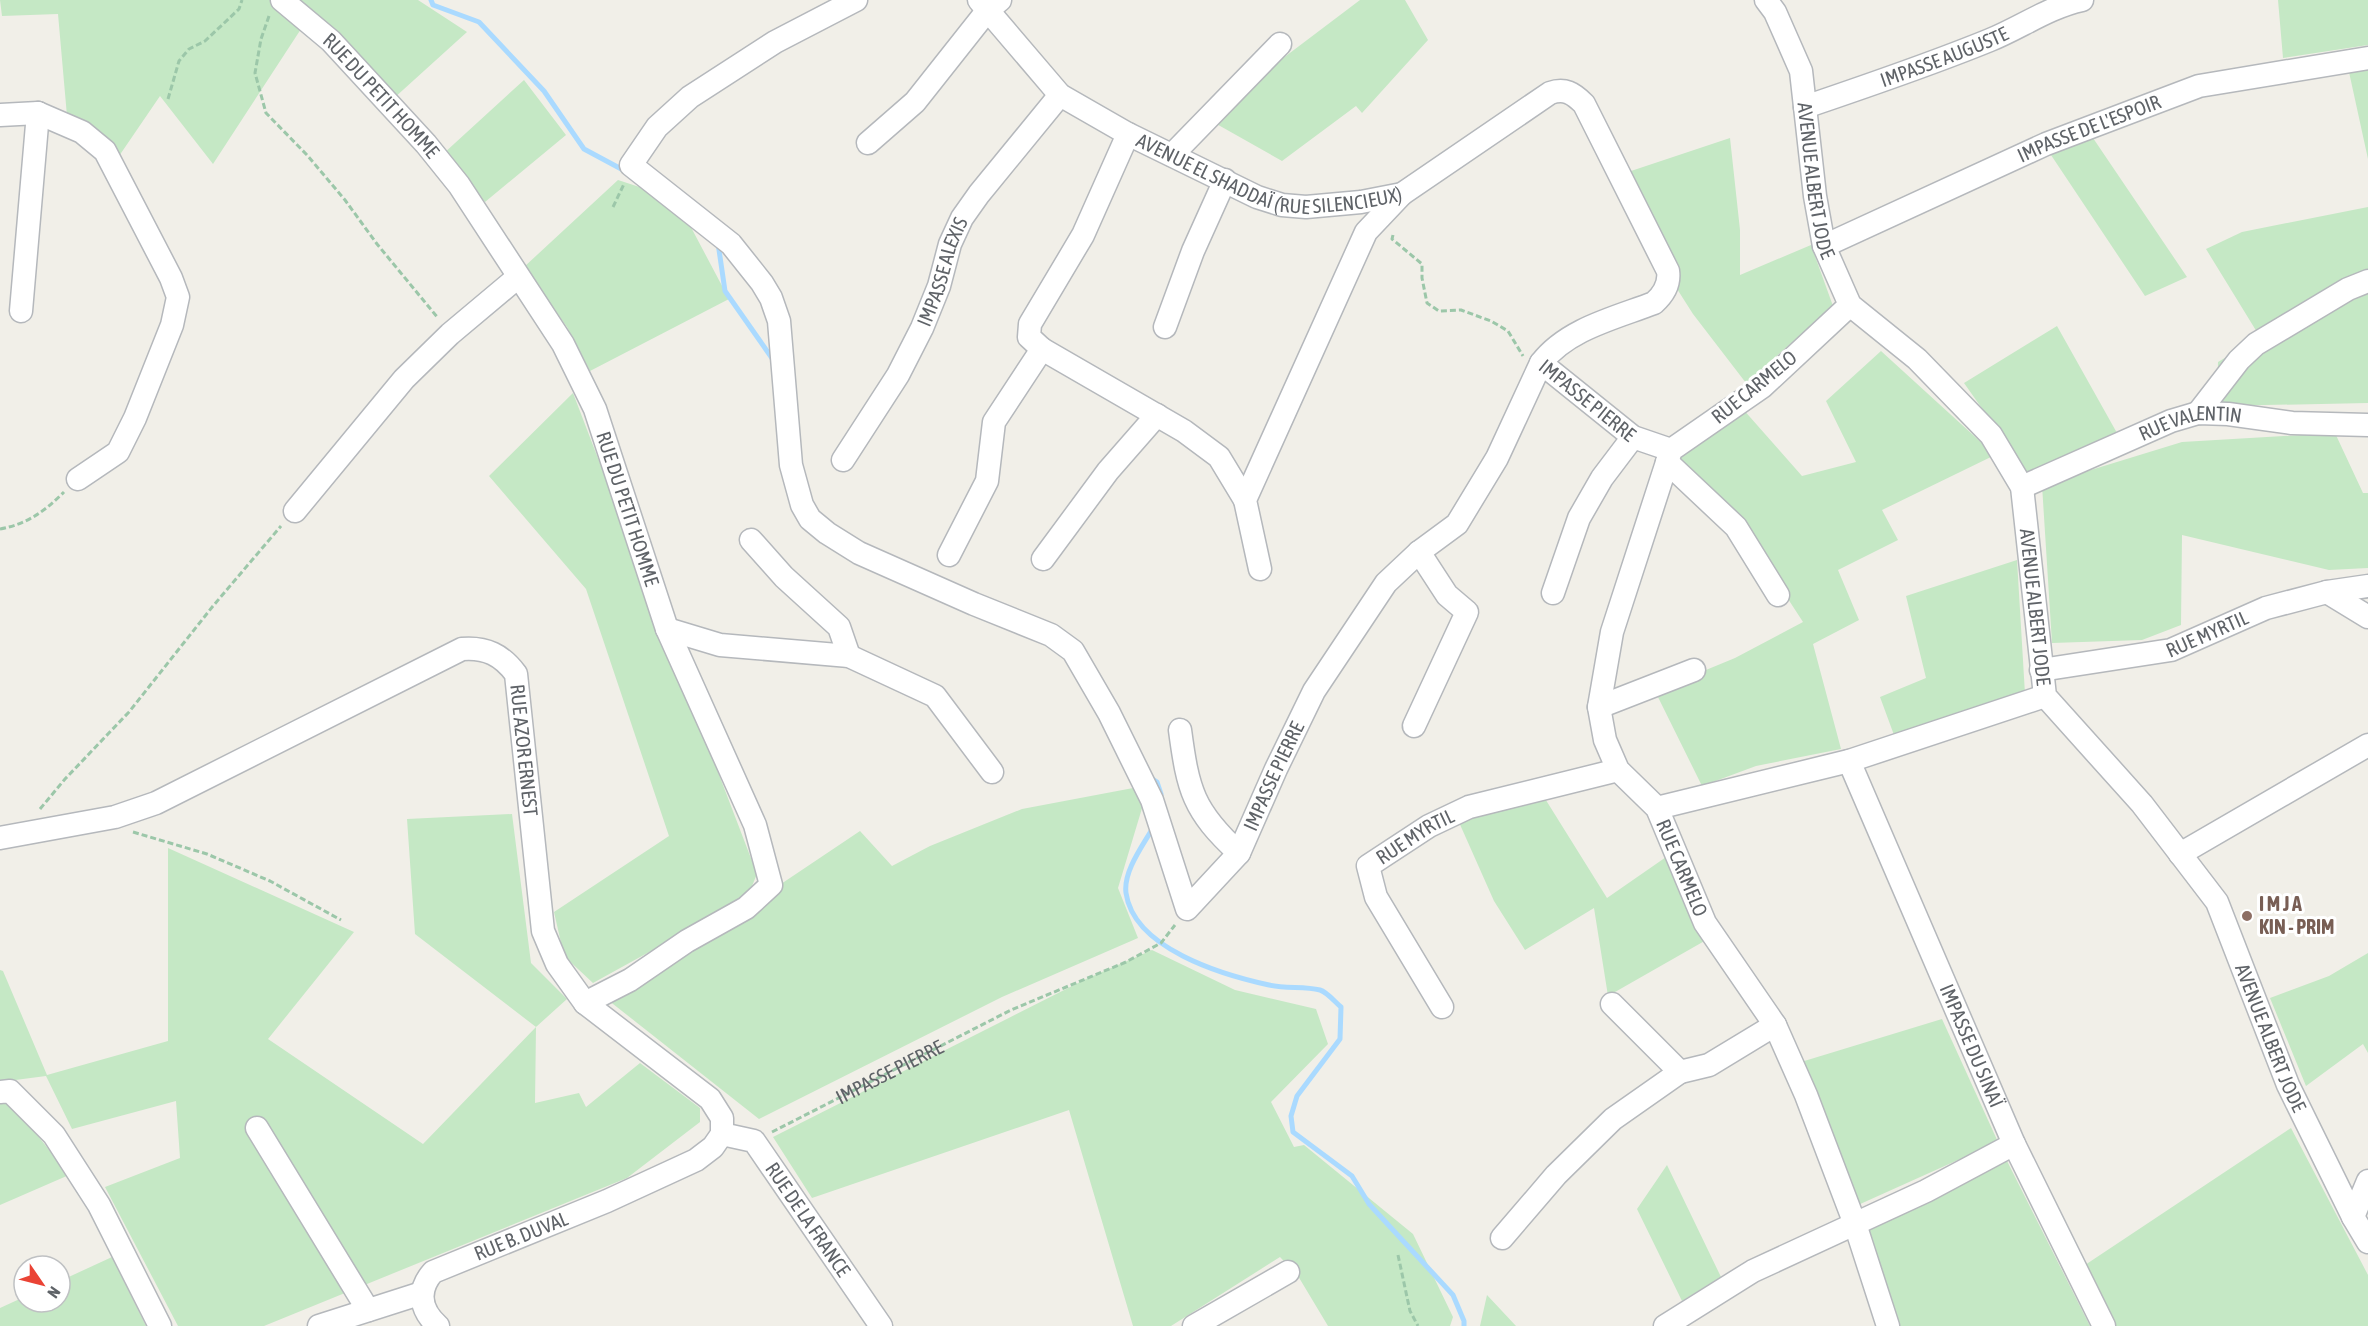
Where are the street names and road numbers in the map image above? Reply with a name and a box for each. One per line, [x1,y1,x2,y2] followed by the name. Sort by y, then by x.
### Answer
[1877,21,2012,91] street label: IMPASSE AUGUSTE
[319,28,445,163] street label: RUE DU PETIT HOMME
[2014,90,2163,167] street label: IMPASSE DE L'ESPOIR
[1794,101,1840,263] street label: AVENUE ALBERT JODE
[1133,128,1404,218] street label: AVENUE EL SHADDAÏ (RUE SILENCIEUX)
[912,213,972,329] street label: IMPASSE ALEXIS
[1706,345,1801,428] street label: RUE CARMELO
[1535,354,1641,446] street label: IMPASSE PIERRE
[2135,401,2243,445] street label: RUE VALENTIN
[592,428,664,589] street label: RUE DU PETIT HOMME
[2016,527,2056,687] street label: AVENUE ALBERT JODE
[2162,605,2252,662] street label: RUE MYRTIL
[506,683,543,817] street label: RUE AZOR ERNEST
[1238,717,1309,834] street label: IMPASSE PIERRE
[1372,804,1458,869] street label: RUE MYRTIL
[1652,816,1713,920] street label: RUE CARMELO
[2231,960,2312,1116] street label: AVENUE ALBERT JODE
[1936,981,2009,1110] street label: IMPASSE DU SINAÏ
[832,1034,947,1108] street label: IMPASSE PIERRE
[761,1158,856,1281] street label: RUE DE LA FRANCE
[471,1206,571,1265] street label: RUE B. DUVAL

